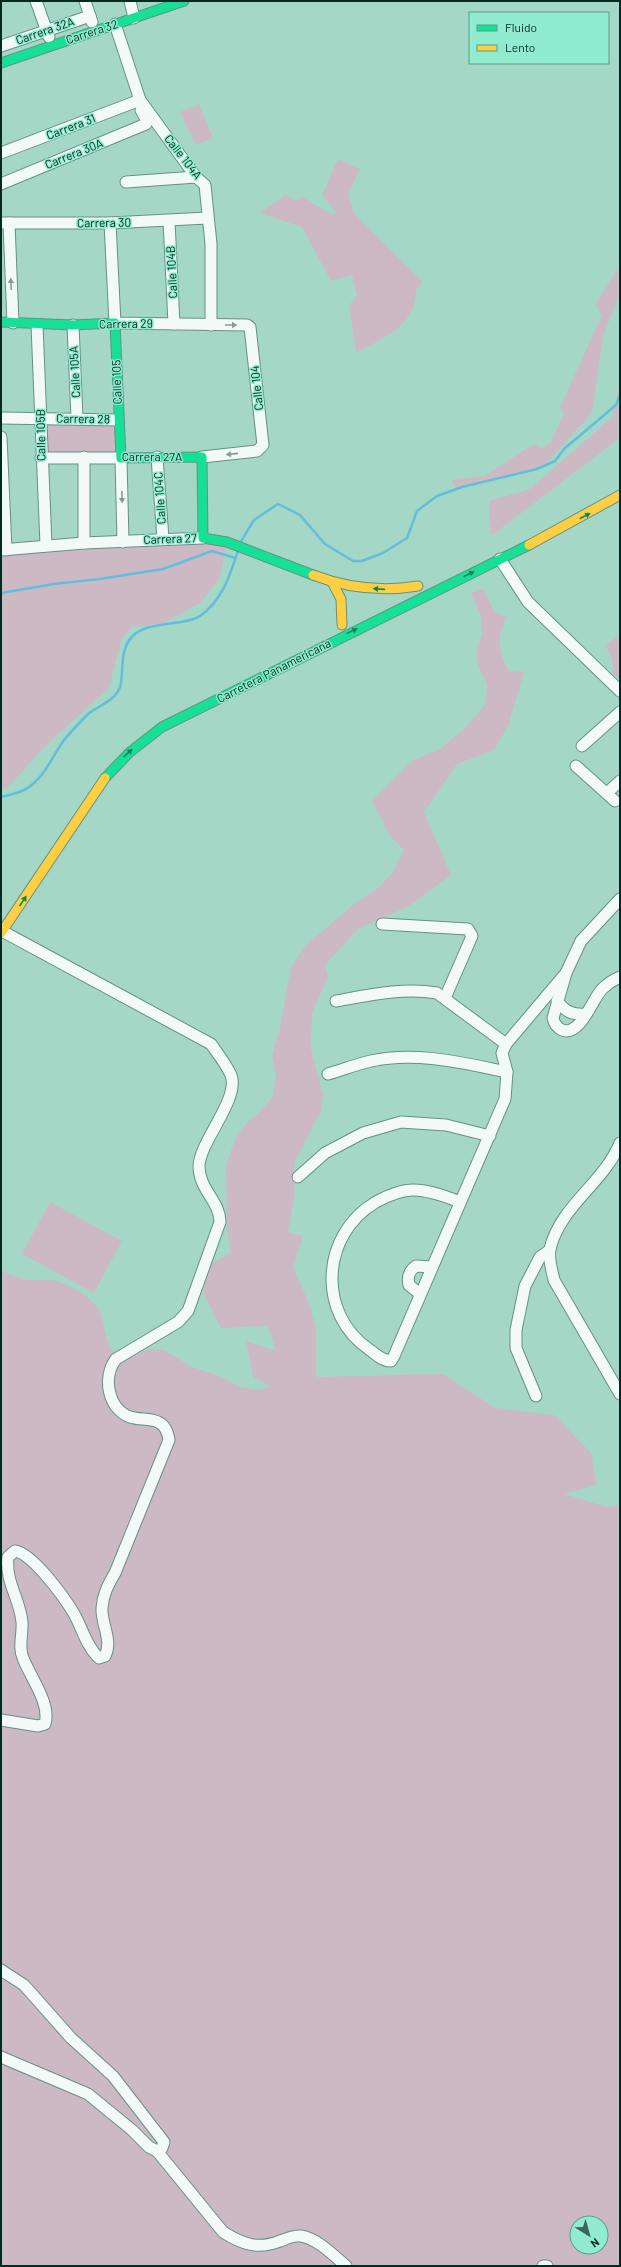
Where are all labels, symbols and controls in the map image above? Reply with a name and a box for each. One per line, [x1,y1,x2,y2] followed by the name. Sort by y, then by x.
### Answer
[469,12,609,64] legend
[13,13,76,47] street label: Carrera 32A
[64,16,119,46] street label: Carrera 32
[505,20,537,34] text: Fluido
[505,40,535,54] text: Lento
[44,110,97,142] street label: Carrera 31
[162,131,205,181] street label: Calle 104A
[42,135,105,171] street label: Carrera 30A
[77,215,131,229] street label: Carrera 30
[163,245,179,299] street label: Calle 104B
[8,277,14,290] one-way arrow
[99,316,153,330] street label: Carrera 29
[225,322,238,328] one-way arrow
[66,346,82,398] street label: Calle 105A
[108,359,124,405] street label: Calle 105
[247,365,265,411] street label: Calle 104
[33,409,47,461] street label: Calle 105B
[56,411,110,425] street label: Carrera 28
[122,449,182,463] street label: Carrera 27A
[226,451,238,457] one-way arrow
[150,471,168,525] street label: Calle 104C
[119,491,125,504] one-way arrow
[579,513,591,519] one-way arrow
[143,530,197,546] street label: Carrera 27
[463,571,474,577] one-way arrow
[373,586,385,593] one-way arrow
[346,628,358,634] one-way arrow
[214,635,333,705] street label: Carretera Panamericana
[123,749,132,758] one-way arrow
[19,896,27,906] one-way arrow
[569,2215,609,2255] north arrow
[588,2236,602,2251] text: N

